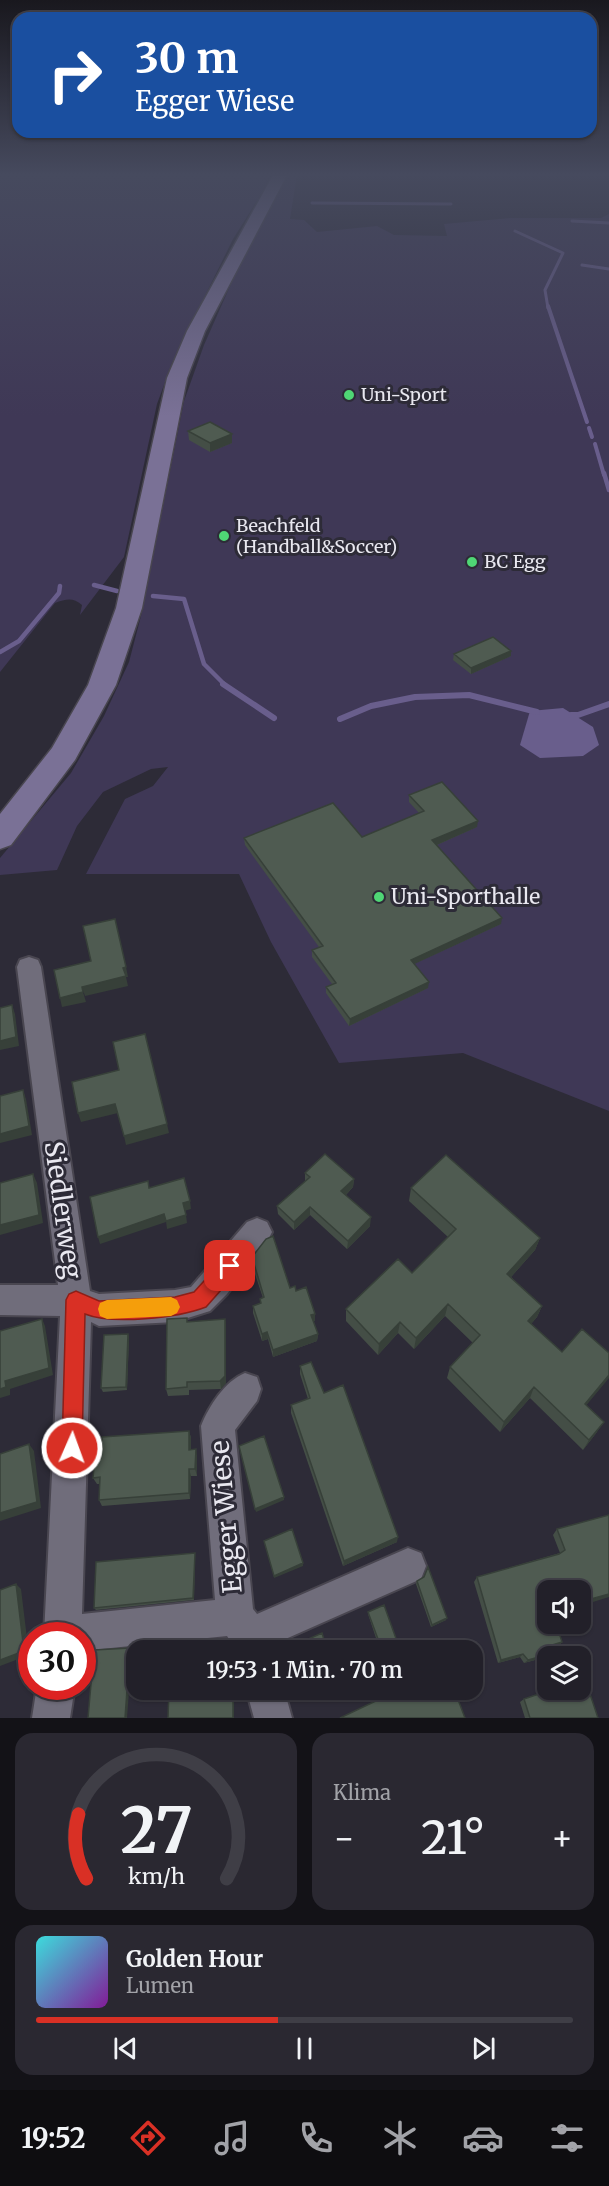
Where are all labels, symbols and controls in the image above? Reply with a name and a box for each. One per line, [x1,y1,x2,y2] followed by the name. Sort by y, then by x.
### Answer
[135,32,239,84] text: 30 m
[36,36,114,114] icon: right
[135,84,294,118] text: Egger Wiese
[361,383,447,406] place label: Uni-Sport
[342,388,356,402] marker: Uni-Sport
[236,514,397,558] place label: Beachfeld (Handball&Soccer)
[217,529,231,543] marker: Beachfeld (Handball&Soccer)
[484,550,546,573] place label: BC Egg
[465,555,479,569] marker: BC Egg
[391,883,540,910] place label: Uni-Sporthalle
[372,890,386,904] marker: Uni-Sporthalle
[38,1139,90,1281] street label: Siedlerweg
[204,1240,255,1291] pin
[213,1249,246,1282] icon: arrive
[40,1416,104,1480] position arrow
[202,1439,249,1595] street label: Egger Wiese
[537,1580,591,1700] map controls
[537,1580,591,1634] button: sound
[18,1622,96,1700] speed limit sign: 30
[537,1646,591,1700] button: layers
[206,1656,403,1684] text: 19:53 · 1 Min. · 70 m
[333,1780,391,1805] text: Klima
[120,1792,192,1870] text: 27
[421,1810,485,1866] text: 21°
[333,1818,355,1859] text: −
[551,1818,573,1859] text: +
[128,1863,184,1890] text: km/h
[126,1945,263,1973] text: Golden Hour
[126,1973,194,1998] text: Lumen
[109,2032,142,2065] icon: previous
[288,2032,321,2065] icon: pause
[467,2032,500,2065] icon: next
[127,2117,169,2159] icon: directions
[211,2117,253,2159] icon: music
[295,2117,337,2159] icon: phone
[379,2117,421,2159] icon: climate
[462,2117,504,2159] icon: car
[546,2117,588,2159] icon: filters
[21,2121,86,2155] text: 19:52

